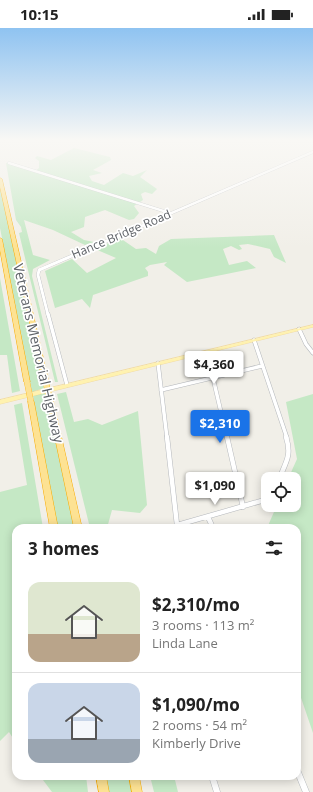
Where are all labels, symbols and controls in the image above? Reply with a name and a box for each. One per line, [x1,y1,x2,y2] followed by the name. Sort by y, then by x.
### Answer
[20,4,59,24] text: 10:15
[69,205,173,263] street label: Hance Bridge Road
[9,262,69,445] street label: Veterans Memorial Highway
[181,351,247,385] pin: $4,360
[194,355,234,373] text: $4,360
[187,410,253,444] pin: $2,310
[200,414,240,432] text: $2,310
[182,472,248,506] pin: $1,090
[261,472,301,512] map controls
[261,472,301,512] button: locate
[195,476,235,494] text: $1,090
[28,537,99,560] text: 3 homes
[263,537,285,559] icon: filters
[152,593,240,616] text: $2,310/mo
[60,598,108,646] icon: home
[152,616,254,634] text: 3 rooms · 113 m²
[152,634,218,652] text: Linda Lane
[152,693,240,716] text: $1,090/mo
[60,699,108,747] icon: home
[152,716,247,734] text: 2 rooms · 54 m²
[152,734,241,752] text: Kimberly Drive

